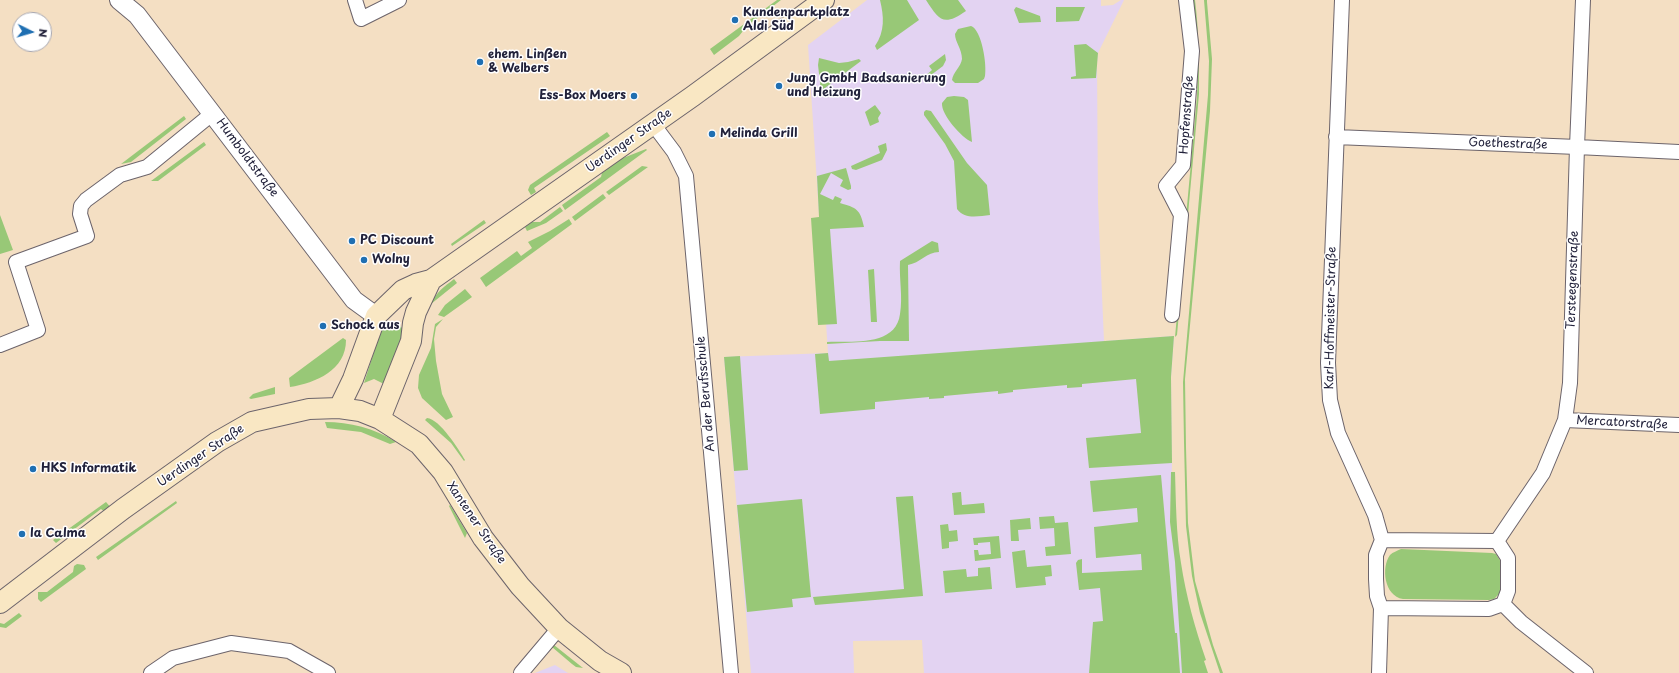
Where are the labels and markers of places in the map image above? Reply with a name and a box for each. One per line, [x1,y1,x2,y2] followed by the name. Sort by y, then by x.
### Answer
[743,6,850,34] place label: Kundenparkplatz Aldi Süd
[730,15,740,25] marker: Kundenparkplatz Aldi Süd
[488,48,567,76] place label: ehem. Linßen & Welbers
[475,57,485,67] marker: ehem. Linßen & Welbers
[787,72,946,100] place label: Jung GmbH Badsanierung und Heizung
[774,81,784,91] marker: Jung GmbH Badsanierung und Heizung
[539,89,626,103] place label: Ess-Box Moers
[629,91,639,101] marker: Ess-Box Moers
[720,127,797,141] place label: Melinda Grill
[707,129,717,139] marker: Melinda Grill
[360,234,434,248] place label: PC Discount
[347,236,357,246] marker: PC Discount
[372,253,410,267] place label: Wolny
[359,255,369,265] marker: Wolny
[331,319,400,333] place label: Schock aus
[318,321,328,331] marker: Schock aus
[41,462,136,476] place label: HKS Informatik
[28,464,38,474] marker: HKS Informatik
[30,527,86,541] place label: la Calma
[17,529,27,539] marker: la Calma

